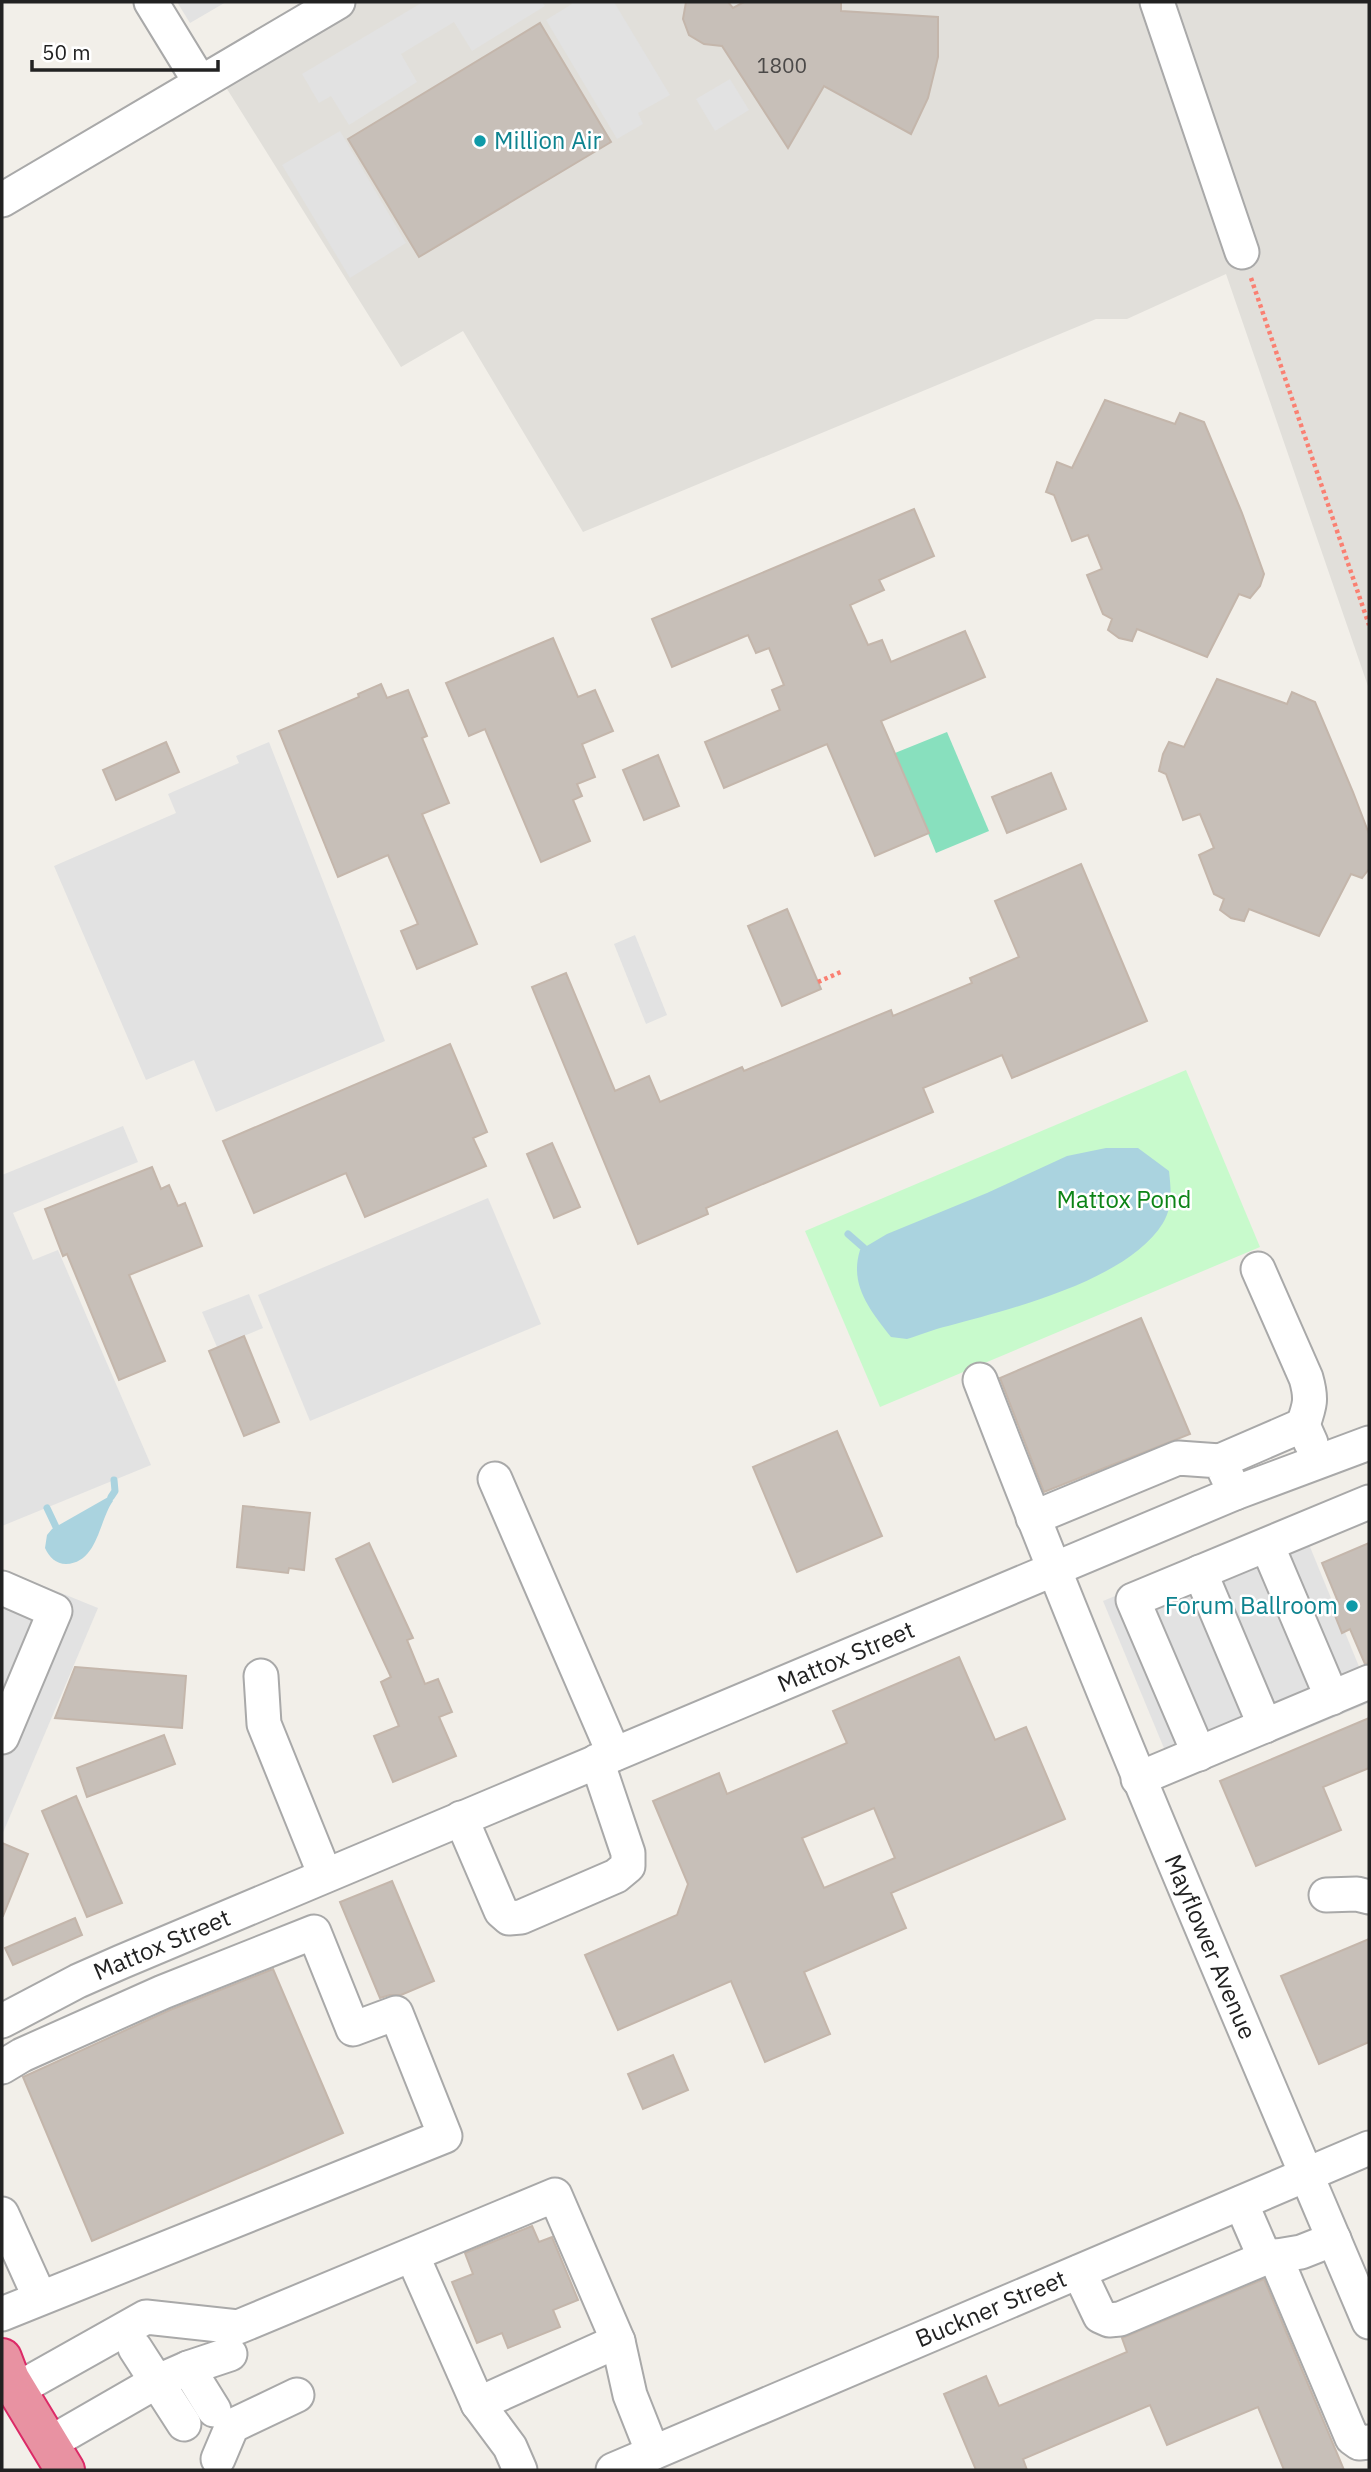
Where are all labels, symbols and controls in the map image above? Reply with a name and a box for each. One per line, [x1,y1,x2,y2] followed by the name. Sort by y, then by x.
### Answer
[32,28,217,72] scale bar
[42,38,91,66] text: 50 m
[757,51,807,79] house number: 1800
[494,124,602,156] place label: Million Air
[472,133,488,149] marker: Million Air
[1057,1183,1191,1215] park label: Mattox Pond
[1165,1589,1338,1621] place label: Forum Ballroom
[1344,1598,1360,1614] marker: Forum Ballroom
[772,1613,919,1699] street label: Mattox Street
[1158,1849,1264,2044] street label: Mayflower Avenue
[88,1901,235,1987] street label: Mattox Street
[910,2262,1071,2354] street label: Buckner Street

